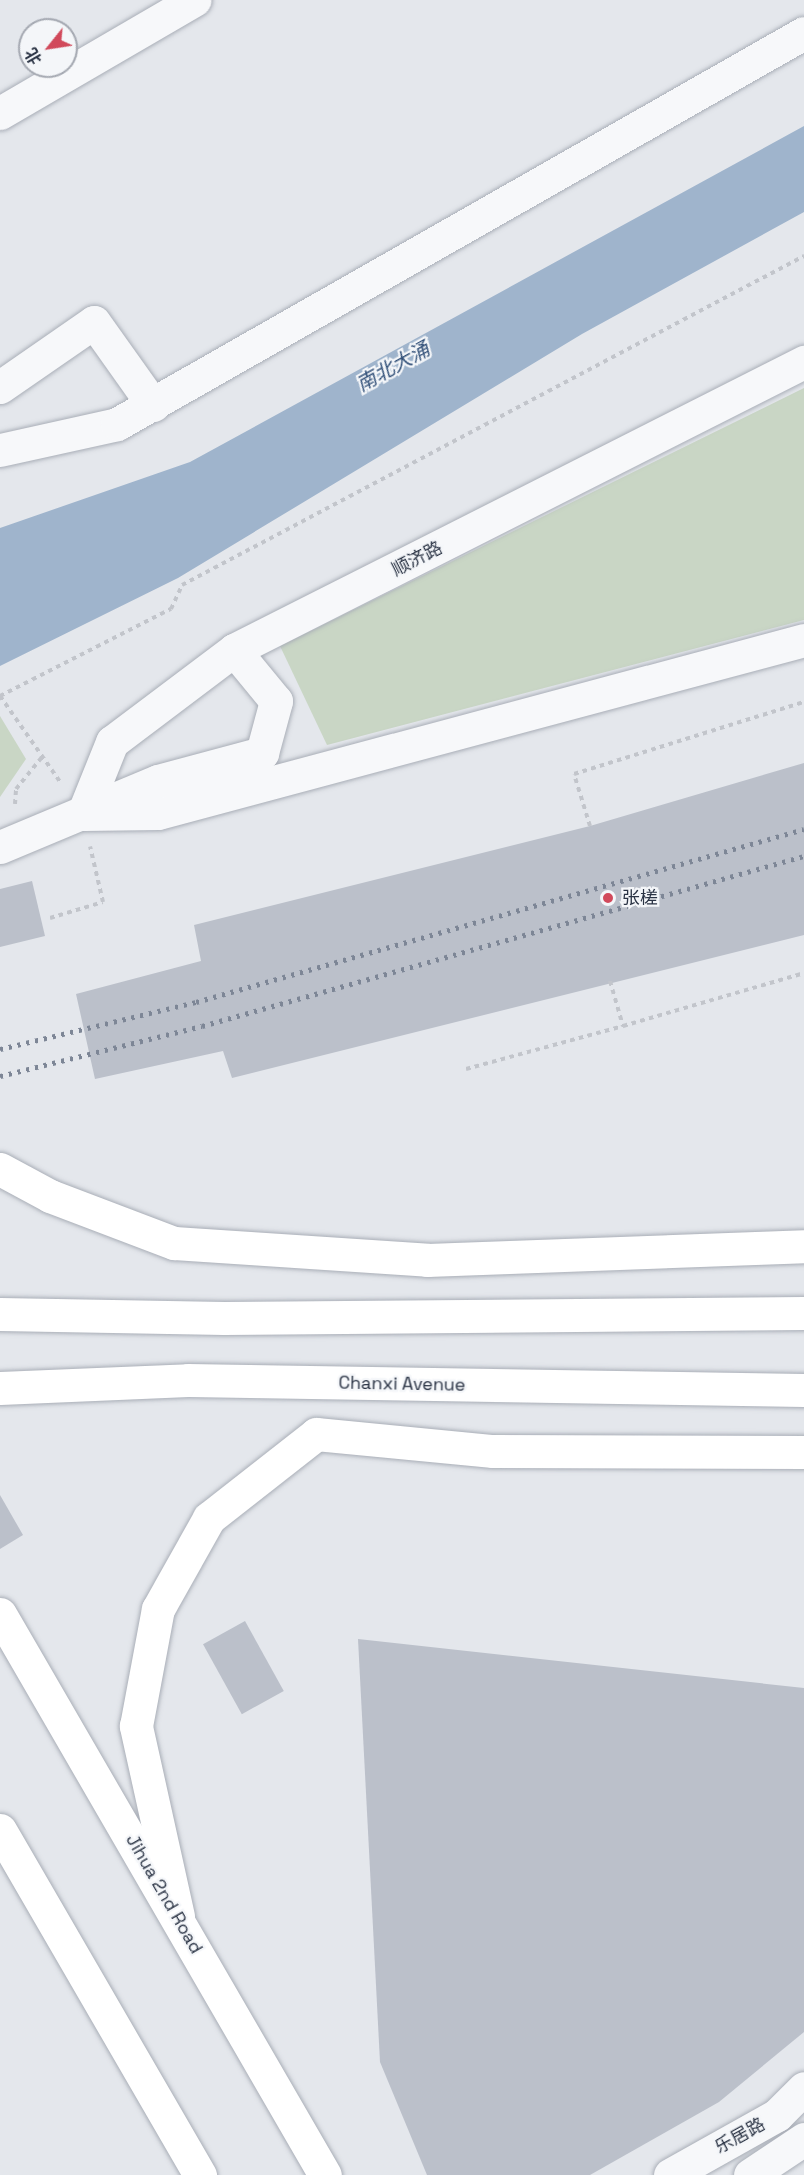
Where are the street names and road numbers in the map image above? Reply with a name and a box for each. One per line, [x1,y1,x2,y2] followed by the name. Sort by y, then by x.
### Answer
[388,537,446,581] street label: 顺济路
[338,1372,466,1396] street label: Chanxi Avenue
[121,1830,207,1958] street label: Jihua 2nd Road
[711,2113,769,2159] street label: 乐居路

